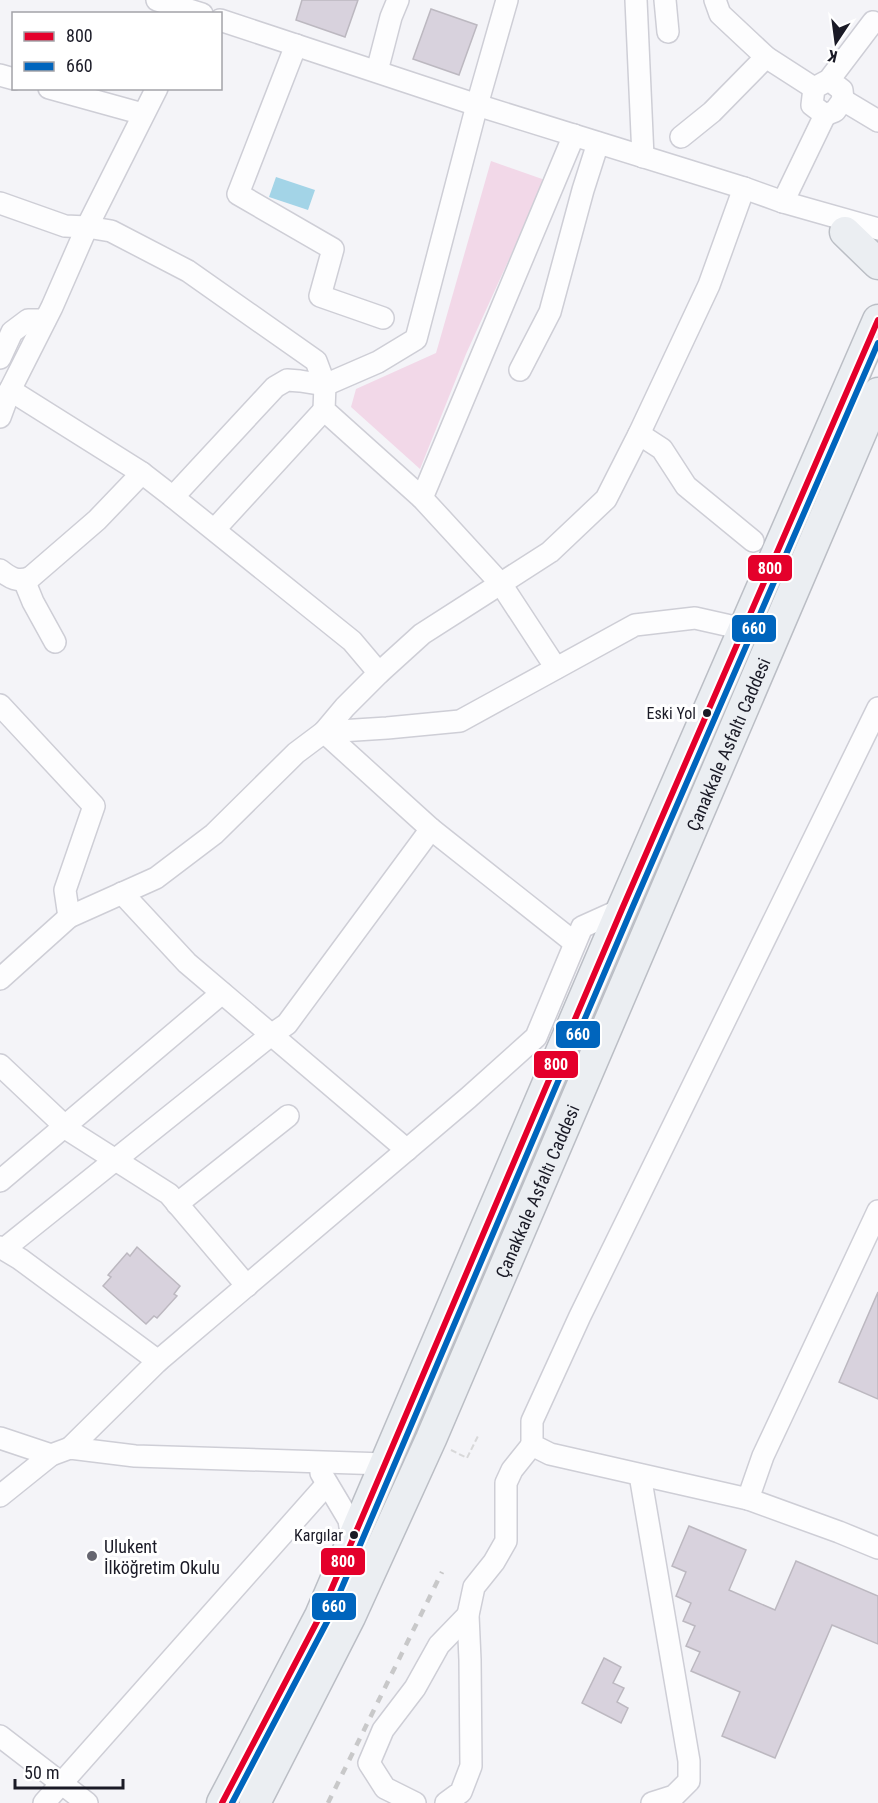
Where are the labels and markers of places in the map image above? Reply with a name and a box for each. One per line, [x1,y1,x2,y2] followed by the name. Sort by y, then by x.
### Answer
[647,704,696,723] place label: Eski Yol
[701,707,713,719] marker: Eski Yol
[294,1526,343,1545] place label: Kargılar
[348,1529,360,1541] marker: Kargılar
[104,1536,220,1578] place label: Ulukent İlköğretim Okulu
[85,1549,99,1563] marker: Ulukent İlköğretim Okulu

